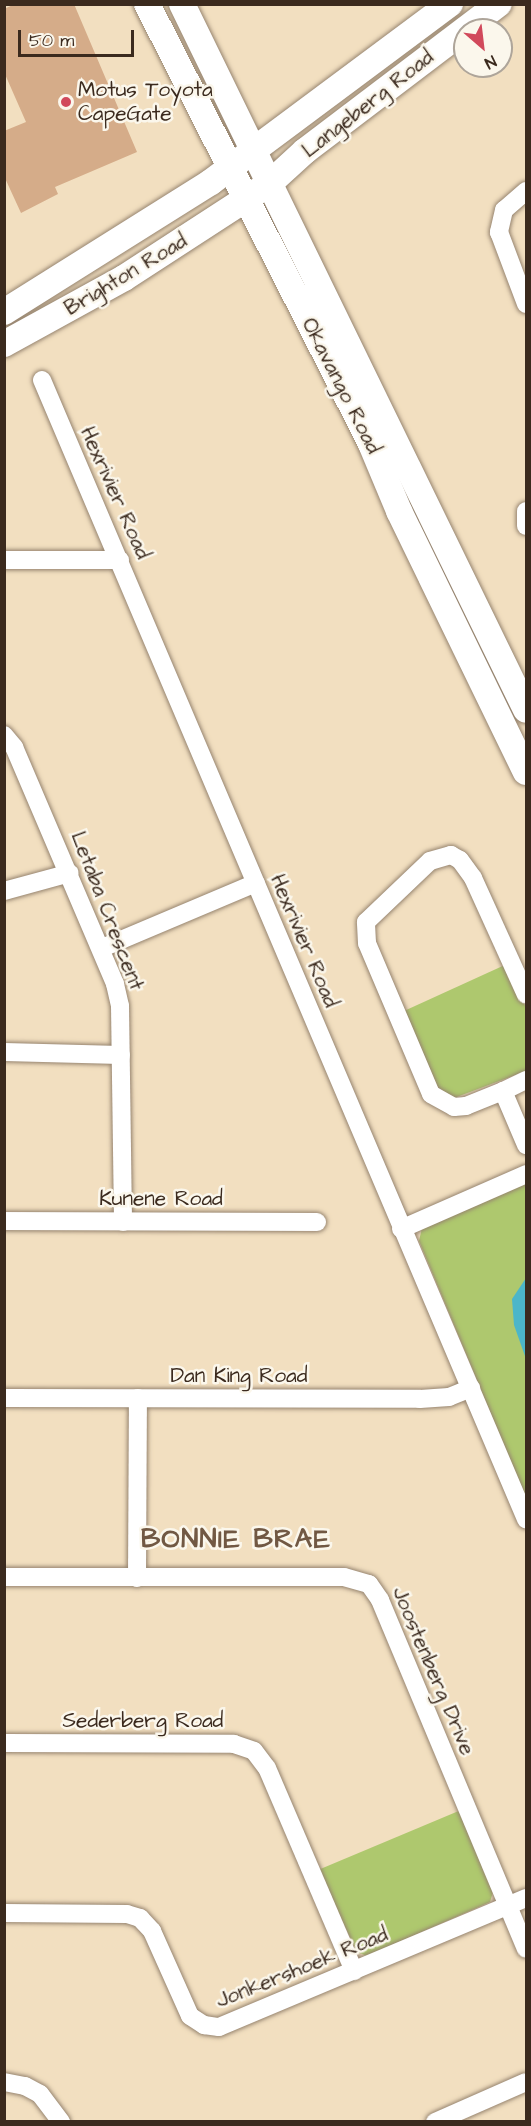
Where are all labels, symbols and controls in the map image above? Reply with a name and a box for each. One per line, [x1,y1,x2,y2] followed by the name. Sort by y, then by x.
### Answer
[21,18,136,56] scale bar
[453,18,513,78] north arrow
[29,28,74,53] text: 50 m
[297,45,439,163] street label: Langeberg Road
[481,50,500,74] text: N
[78,77,213,127] place label: Motus Toyota CapeGate
[59,95,73,109] marker: Motus Toyota CapeGate
[60,229,192,321] street label: Brighton Road
[296,314,386,458] street label: Okavango Road
[75,423,155,563] street label: Hexrivier Road
[65,828,149,994] street label: Letaba Crescent
[265,871,343,1011] street label: Hexrivier Road
[99,1186,223,1212] street label: Kunene Road
[170,1363,308,1389] street label: Dan King Road
[141,1524,331,1556] district label: BONNIE BRAE
[386,1583,480,1759] street label: Joostenberg Drive
[63,1708,223,1734] street label: Sederberg Road
[212,1922,392,2014] street label: Jonkershoek Road

